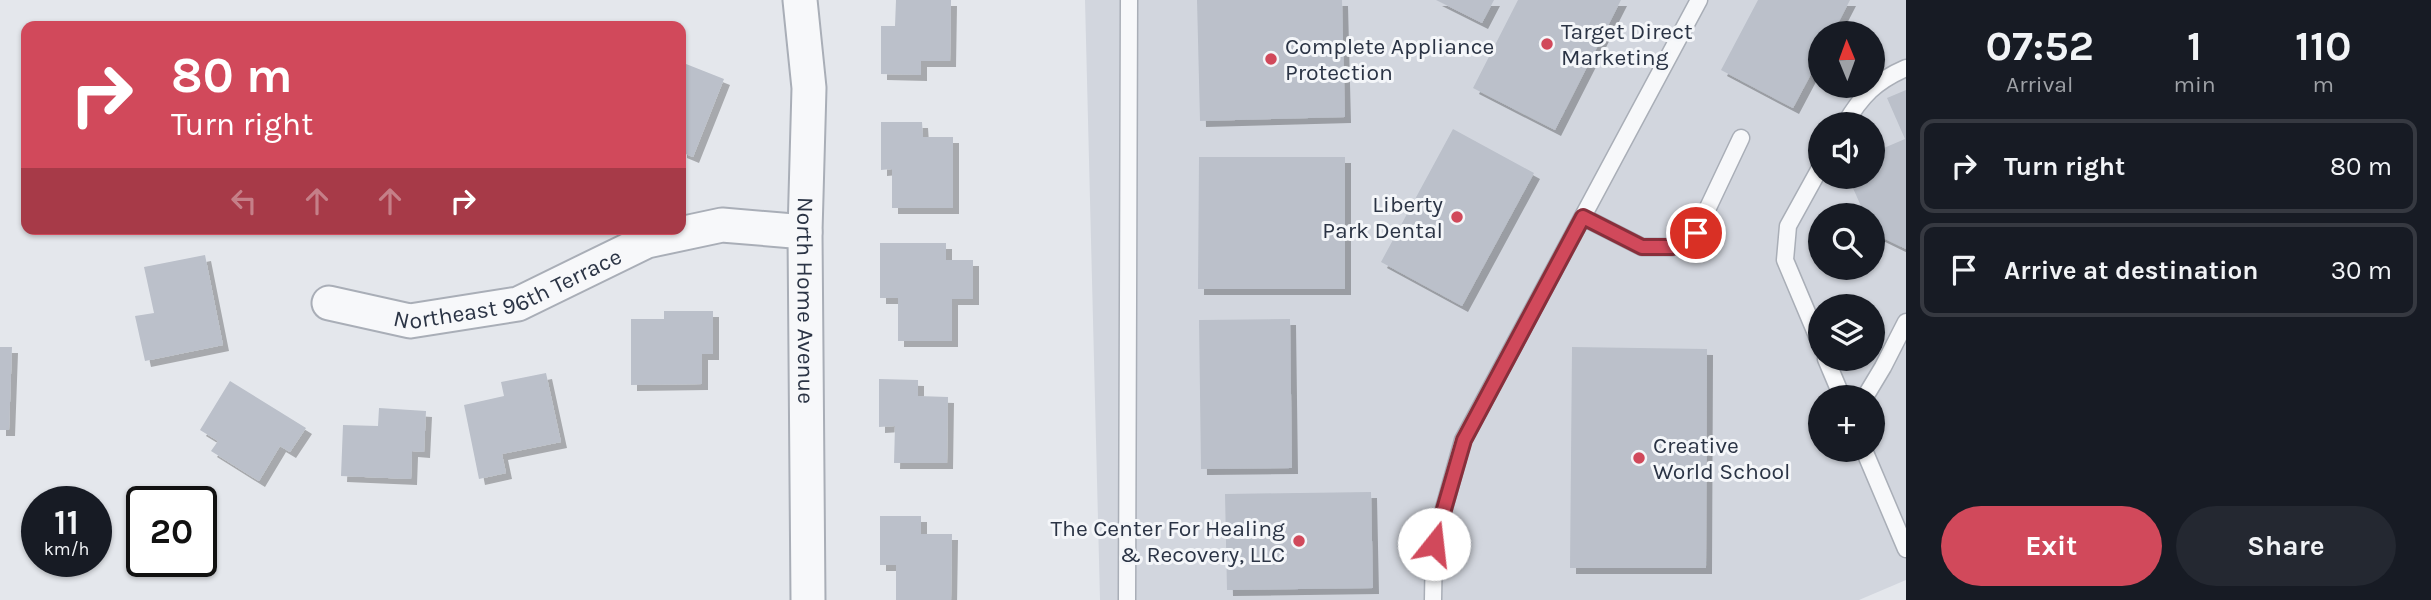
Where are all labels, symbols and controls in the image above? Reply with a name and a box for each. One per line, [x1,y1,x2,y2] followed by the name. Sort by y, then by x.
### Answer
[1561,18,1693,71] place label: Target Direct Marketing
[1808,21,1885,98] north arrow
[1808,21,1885,462] map controls
[1985,21,2094,71] text: 07:52
[2187,21,2202,71] text: 1
[2295,21,2352,71] text: 110
[1285,33,1494,86] place label: Complete Appliance Protection
[1539,36,1555,52] marker: Target Direct Marketing
[171,47,293,104] text: 80 m
[56,49,147,140] icon: right
[1263,51,1279,67] marker: Complete Appliance Protection
[2006,71,2073,98] text: Arrival
[2173,71,2216,98] text: min
[2313,71,2334,98] text: m
[171,106,313,143] text: Turn right
[1808,112,1885,189] button: sound
[1945,147,1983,185] icon: right
[2004,151,2125,182] text: Turn right
[2330,151,2392,182] text: 80 m
[225,182,263,220] icon: left
[298,182,336,220] icon: ahead
[371,182,409,220] icon: ahead
[444,182,482,220] icon: right
[1322,191,1443,244] place label: Liberty Park Dental
[791,197,820,404] street label: North Home Avenue
[1666,203,1726,263] pin
[1808,203,1885,280] button: search
[1449,209,1465,225] marker: Liberty Park Dental
[1677,214,1715,252] icon: arrive
[391,242,626,334] street label: Northeast 96th Terrace
[1945,251,1983,289] icon: arrive
[2004,255,2258,286] text: Arrive at destination
[2331,255,2392,286] text: 30 m
[1808,294,1885,371] button: layers
[1808,385,1885,462] button: +
[1653,432,1790,485] place label: Creative World School
[1631,450,1647,466] marker: Creative World School
[126,486,217,577] speed limit sign: 20
[54,502,79,543] text: 11
[1941,506,2162,586] button: Exit
[2176,506,2396,586] button: Share
[1397,507,1471,581] position arrow
[1051,515,1285,568] place label: The Center For Healing & Recovery, LLC
[1291,533,1307,549] marker: The Center For Healing & Recovery, LLC
[44,538,89,560] text: km/h

